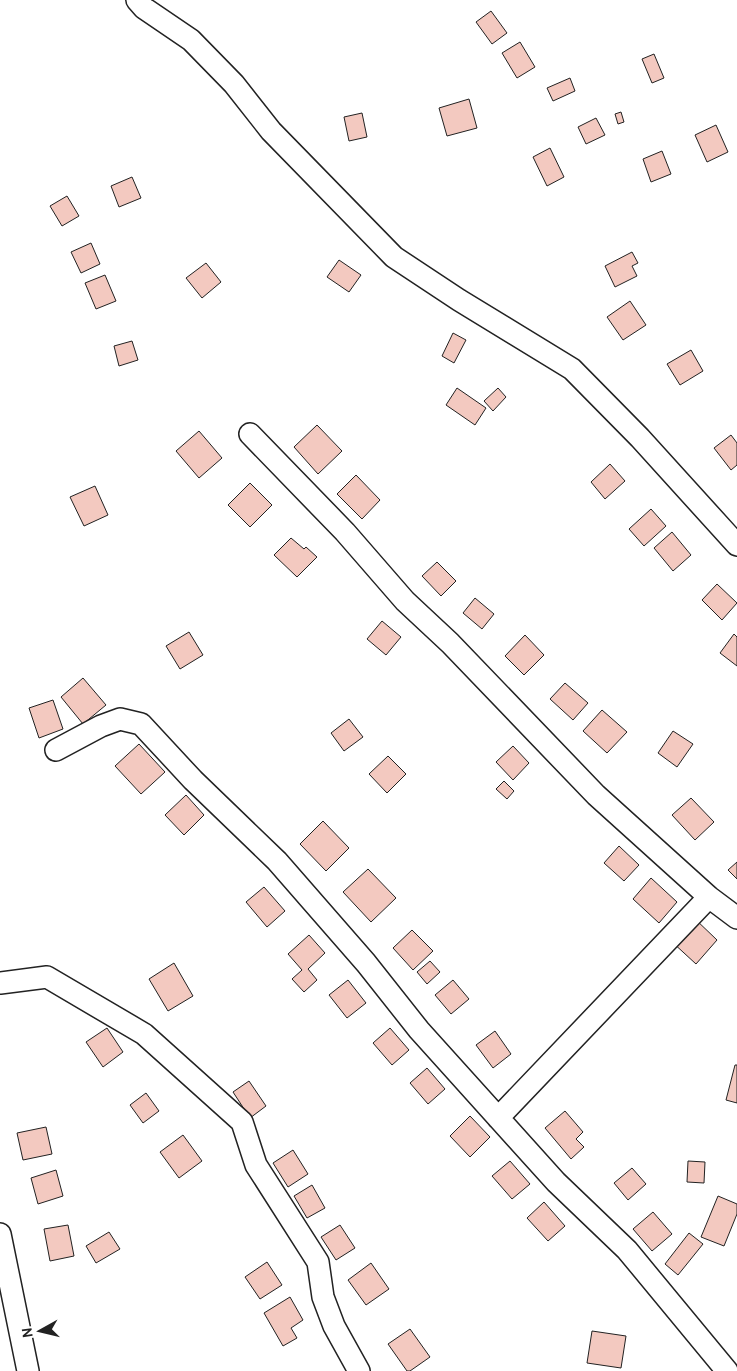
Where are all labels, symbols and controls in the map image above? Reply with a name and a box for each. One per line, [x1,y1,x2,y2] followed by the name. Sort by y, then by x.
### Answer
[15,1306,65,1356] north arrow
[19,1326,38,1339] text: N

